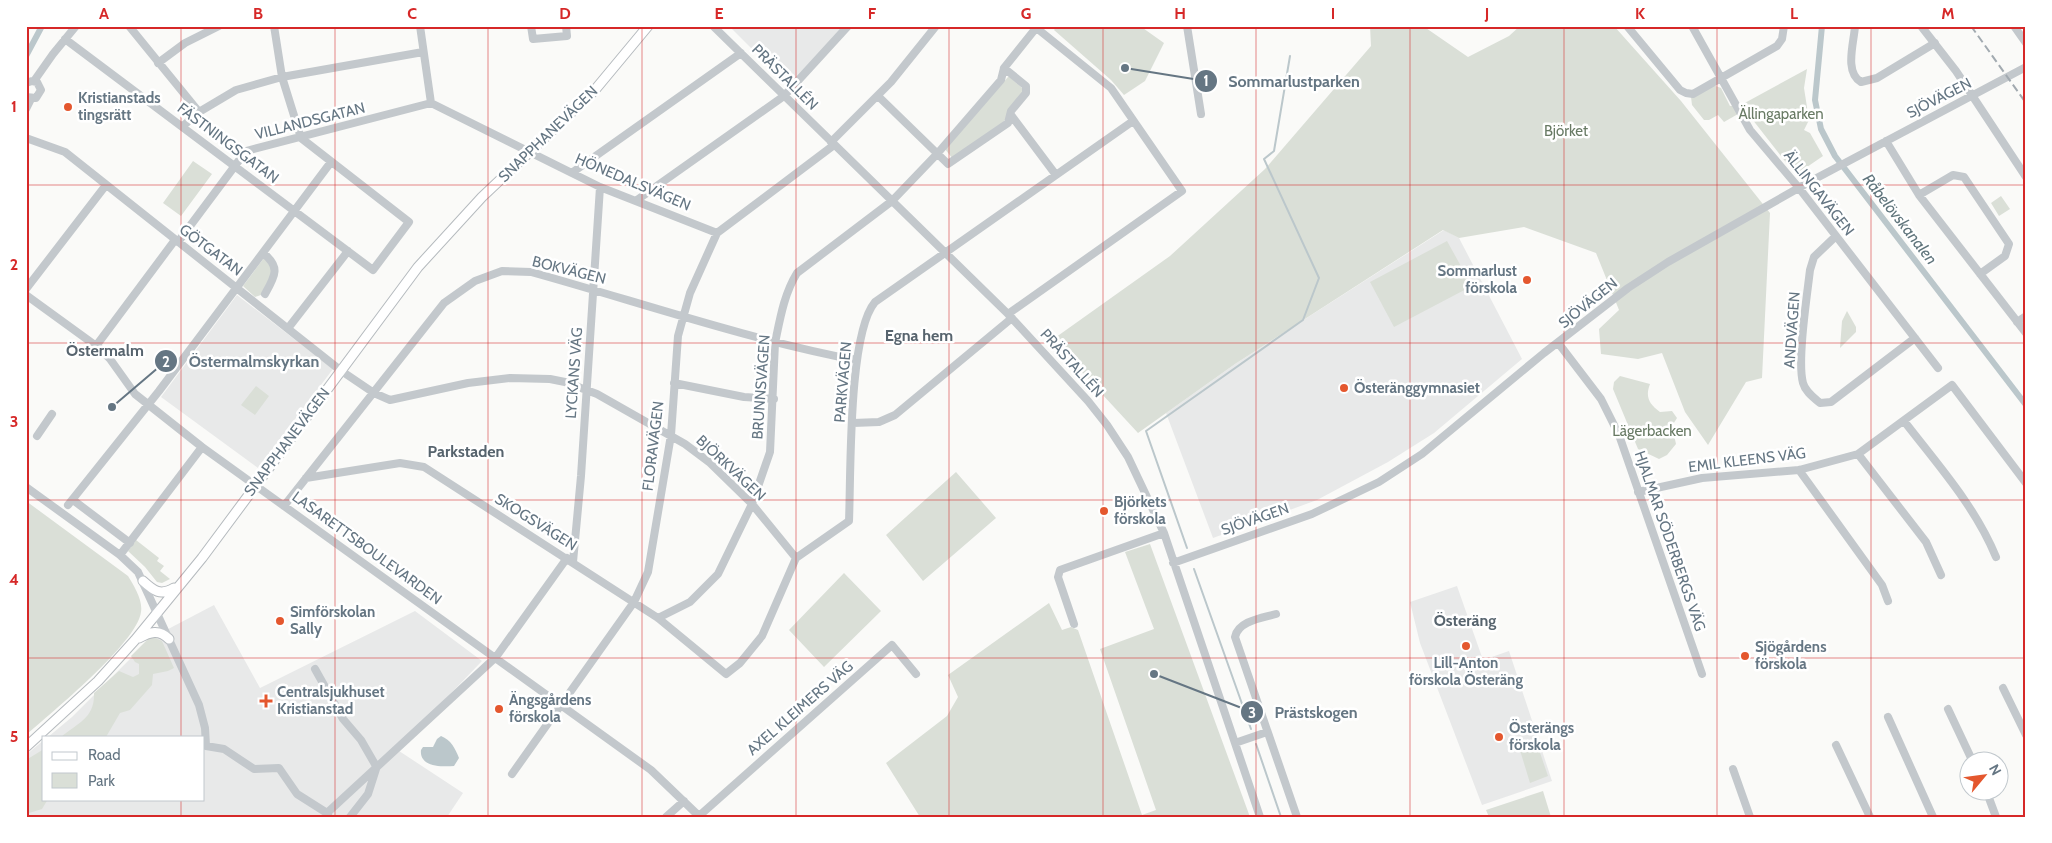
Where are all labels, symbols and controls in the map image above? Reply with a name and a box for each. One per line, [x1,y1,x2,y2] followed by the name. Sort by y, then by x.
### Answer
[99,4,109,23] text: A
[253,4,263,23] text: B
[407,4,417,23] text: C
[559,4,571,23] text: D
[714,4,724,23] text: E
[868,4,877,23] text: F
[1021,4,1031,23] text: G
[1174,4,1186,23] text: H
[1331,4,1335,23] text: I
[1484,4,1489,23] text: J
[1635,4,1645,23] text: K
[1790,4,1798,23] text: L
[1941,4,1955,23] text: M
[748,40,822,114] street label: PRÄSTALLÉN
[1193,66,1370,97] callout: Sommarlustparken
[1203,72,1209,90] text: 1
[1228,72,1360,91] text: Sommarlustparken
[1904,74,1974,122] street label: SJÖVÄGEN
[495,82,601,186] street label: SNAPPHANEVÄGEN
[78,89,161,124] place label: Kristianstads tingsrätt
[11,97,17,116] text: 1
[174,99,282,187] street label: FÄSTNINGSGATAN
[253,99,367,143] street label: VILLANDSGATAN
[62,101,74,113] marker: Kristianstads tingsrätt
[1738,105,1824,123] park label: Ällingaparken
[1544,122,1588,140] park label: Björket
[1780,147,1858,239] street label: ÄLLINGAVÄGEN
[573,150,693,214] street label: HÖNEDALSVÄGEN
[1859,170,1941,268] water label: Råbelövskanalen
[176,220,246,280] street label: GÖTGATAN
[530,252,608,288] street label: BOKVÄGEN
[10,255,18,274] text: 2
[1438,262,1518,297] place label: Sommarlust förskola
[1521,274,1533,286] marker: Sommarlust förskola
[1555,274,1621,332] street label: SJÖVÄGEN
[1780,291,1804,369] street label: ANDVÄGEN
[1037,324,1108,401] street label: PRÄSTALLÉN
[885,326,953,345] district label: Egna hem
[562,327,586,419] street label: LYCKANS VÄG
[748,334,774,440] street label: BRUNNSVÄGEN
[66,341,144,360] district label: Östermalm
[830,341,856,423] street label: PARKVÄGEN
[154,346,330,377] callout: Östermalmskyrkan
[189,352,319,371] text: Östermalmskyrkan
[162,353,170,371] text: 2
[1354,378,1480,397] place label: Österänggymnasiet
[1338,382,1350,394] marker: Österänggymnasiet
[240,384,334,500] street label: SNAPPHANEVÄGEN
[639,400,667,492] street label: FLORAVÄGEN
[10,412,18,431] text: 3
[1612,422,1692,440] park label: Lägerbacken
[693,431,769,505] street label: BJÖRKVÄGEN
[428,442,504,461] district label: Parkstaden
[1687,444,1807,476] street label: EMIL KLEENS VÄG
[1631,448,1709,634] street label: HJALMAR SÖDERBERGS VÄG
[289,488,445,608] street label: LASARETTSBOULEVARDEN
[492,490,580,554] street label: SKOGSVÄGEN
[1114,493,1167,528] place label: Björkets förskola
[1219,499,1291,539] street label: SJÖVÄGEN
[1098,505,1110,517] marker: Björkets förskola
[9,570,19,589] text: 4
[290,603,375,638] place label: Simförskolan Sally
[1434,611,1496,630] district label: Österäng
[274,615,286,627] marker: Simförskolan Sally
[1755,638,1826,673] place label: Sjögårdens förskola
[1460,640,1472,652] marker: Lill-Anton förskola Österäng
[1739,650,1751,662] marker: Sjögårdens förskola
[1409,654,1523,689] place label: Lill-Anton förskola Österäng
[743,657,857,759] street label: AXEL KLEIMERS VÄG
[277,683,385,718] place label: Centralsjukhuset Kristianstad
[509,690,591,726] place label: Ängsgårdens förskola
[259,694,273,708] marker: Centralsjukhuset Kristianstad
[1239,697,1367,728] callout: Prästskogen
[493,703,505,715] marker: Ängsgårdens förskola
[1274,703,1358,722] text: Prästskogen
[1248,704,1256,722] text: 3
[1509,718,1574,754] place label: Österängs förskola
[10,727,18,746] text: 5
[1493,731,1505,743] marker: Österängs förskola
[42,736,205,800] legend
[88,746,121,764] text: Road
[1960,750,2010,800] north arrow
[1985,761,2006,778] text: N
[88,772,115,790] text: Park

